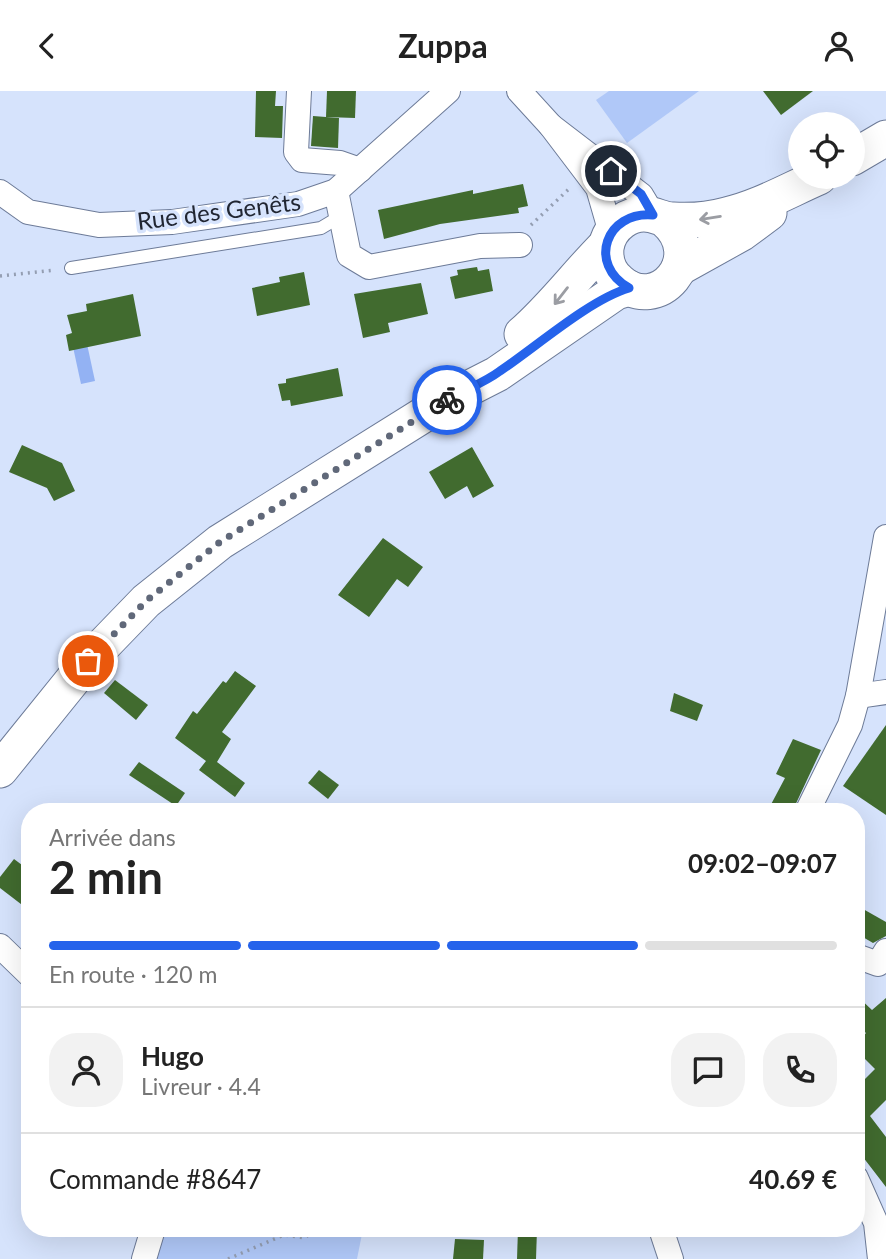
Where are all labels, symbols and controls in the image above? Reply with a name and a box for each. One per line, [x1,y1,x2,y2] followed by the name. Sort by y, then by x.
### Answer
[398,26,488,65] text: Zuppa
[28,27,66,65] icon: back
[820,27,858,65] icon: person
[788,112,865,189] map controls
[788,112,865,189] button: locate
[581,141,641,201] pin
[592,152,630,190] icon: home
[135,186,302,235] street label: Rue des Genêts
[699,212,722,225] one-way arrow
[553,287,569,305] one-way arrow
[412,365,482,435] courier
[428,381,466,419] icon: bike
[58,631,118,691] pin
[69,642,107,680] icon: bag
[49,823,176,851] text: Arrivée dans
[688,847,837,879] text: 09:02–09:07
[49,849,163,904] text: 2 min
[49,960,217,988] text: En route · 120 m
[49,1033,123,1107] button: person
[671,1033,745,1107] button: chat
[763,1033,837,1107] button: phone
[141,1040,204,1072] text: Hugo
[141,1072,261,1100] text: Livreur · 4.4
[49,1163,261,1195] text: Commande #8647
[749,1163,837,1195] text: 40.69 €

